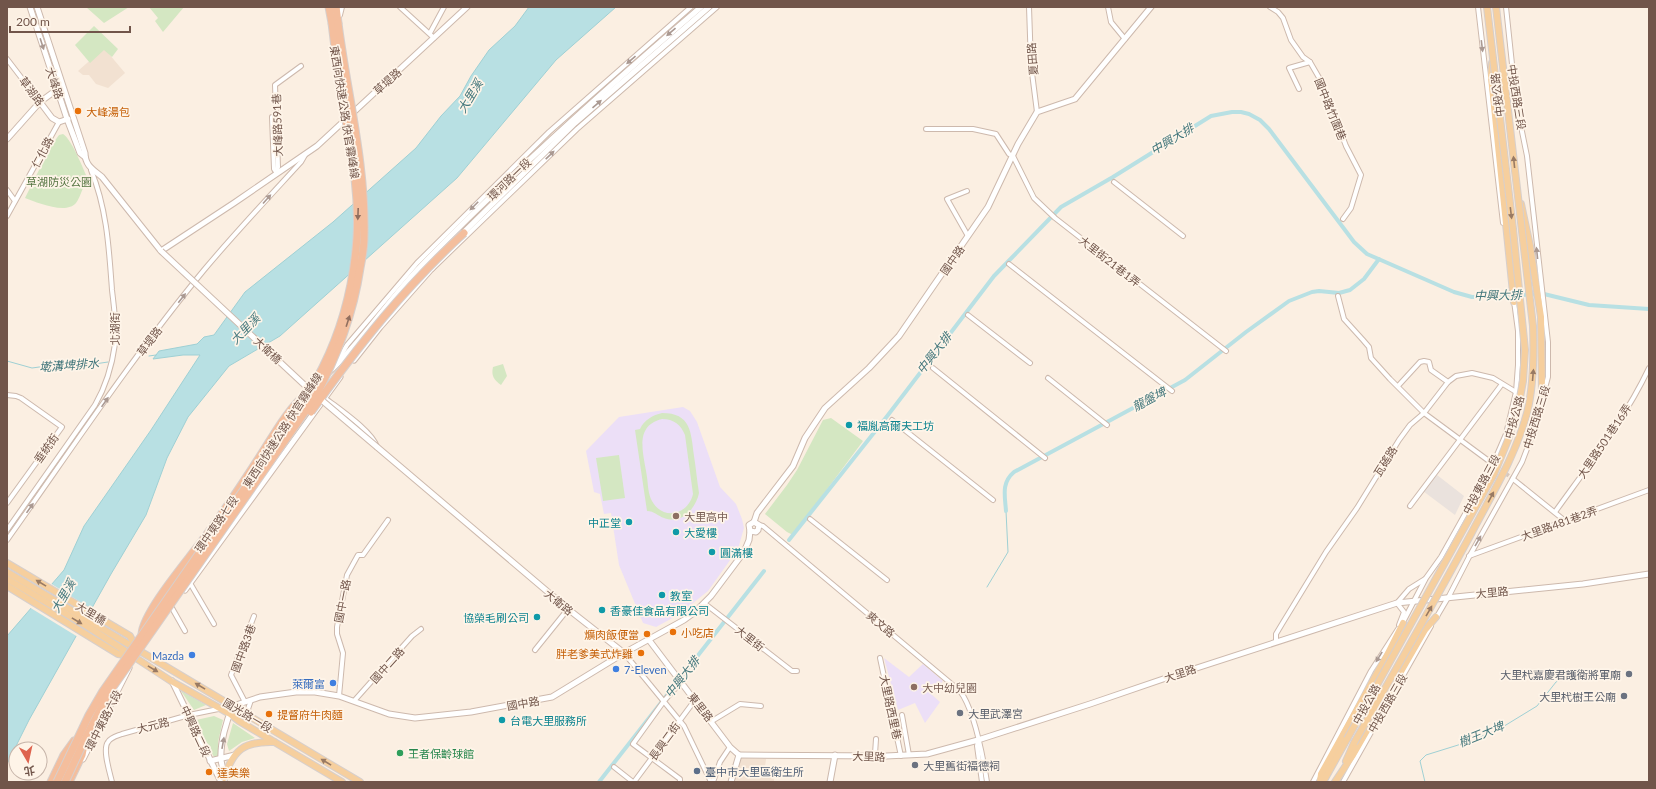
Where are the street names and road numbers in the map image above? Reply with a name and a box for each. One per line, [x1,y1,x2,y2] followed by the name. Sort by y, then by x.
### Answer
[1024,42,1040,76] street label: 夏田路
[328,44,362,180] street label: 東西向快速公路 快官霧峰線
[1505,63,1529,131] street label: 中投西路三段
[44,65,66,101] street label: 大峰路
[370,65,404,97] street label: 草堤路
[1488,72,1506,118] street label: 中投公路
[17,74,47,108] street label: 草湖路
[1313,76,1349,142] street label: 國中路竹圍巷
[269,93,285,157] street label: 大峰路591巷
[29,134,55,170] street label: 仁化路
[485,155,533,203] street label: 環河路一段
[1077,233,1143,289] street label: 大里街21巷1弄
[937,243,967,277] street label: 國中路
[108,313,121,346] street label: 北湖街
[134,324,164,358] street label: 草堤路
[251,334,285,366] street label: 大衛橋
[240,370,324,490] street label: 東西向快速公路 快官霧峰線
[1520,384,1552,450] street label: 中投西路三段
[1502,394,1526,440] street label: 中投公路
[1574,401,1634,481] street label: 大里路501巷16弄
[31,431,61,465] street label: 垂統街
[1371,444,1399,478] street label: 瓦磘路
[1460,452,1502,516] street label: 中投東路三段
[192,493,240,555] street label: 環中東路七段
[1519,503,1599,543] street label: 大里路481巷2弄
[331,578,353,624] street label: 國中一路
[1475,584,1509,600] street label: 大里路
[542,587,576,617] street label: 大衛路
[74,599,108,627] street label: 大里橋
[864,608,898,640] street label: 爽文路
[228,622,258,674] street label: 國中路3巷
[733,623,767,653] street label: 大里街
[367,644,407,686] street label: 國中二路
[1162,662,1198,684] street label: 大里路
[1365,671,1409,735] street label: 中投西路三段
[878,673,904,741] street label: 大里路西里巷
[1350,682,1382,726] street label: 中投公路
[82,688,124,752] street label: 環中東路六段
[686,690,716,724] street label: 東里路
[506,694,540,712] street label: 國中路
[221,695,275,735] street label: 國光路一段
[178,703,214,759] street label: 中興路二段
[135,714,171,736] street label: 大元路
[646,719,682,763] street label: 長興二街
[852,749,886,763] street label: 大里路

